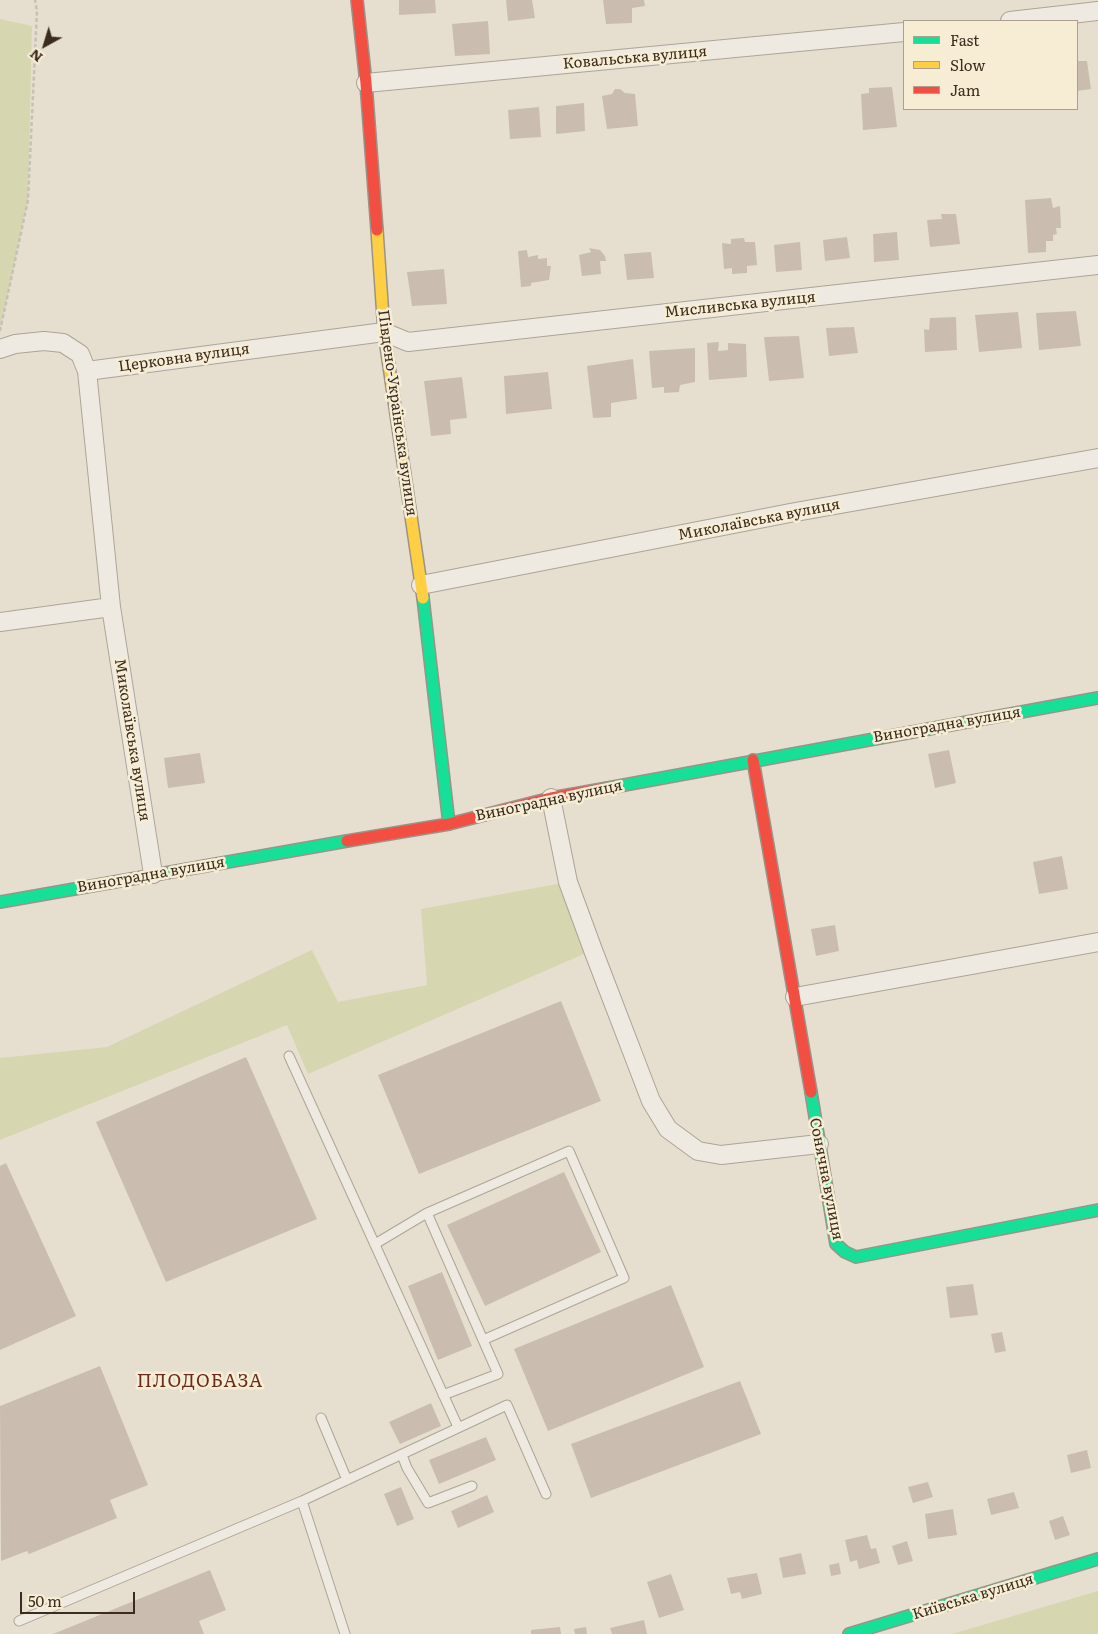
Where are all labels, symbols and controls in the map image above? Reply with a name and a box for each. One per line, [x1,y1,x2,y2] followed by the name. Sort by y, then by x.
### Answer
[20,20,70,70] north arrow
[903,20,1078,110] legend
[950,28,979,51] text: Fast
[562,43,708,73] street label: Ковальська вулиця
[25,45,46,68] text: N
[950,53,985,76] text: Slow
[950,78,980,101] text: Jam
[664,288,816,322] street label: Мисливська вулиця
[374,309,420,517] street label: Південо-Українська вулиця
[117,340,251,376] street label: Церковна вулиця
[677,495,841,545] street label: Миколаївська вулиця
[110,657,154,823] street label: Миколаївська вулиця
[872,703,1022,747] street label: Виноградна вулиця
[474,777,624,825] street label: Виноградна вулиця
[76,853,226,897] street label: Виноградна вулиця
[805,1116,847,1242] street label: Сонячна вулиця
[136,1371,264,1393] district label: ПЛОДОБАЗА
[910,1570,1036,1624] street label: Київська вулиця
[22,1582,138,1614] scale bar
[28,1589,62,1612] text: 50 m

